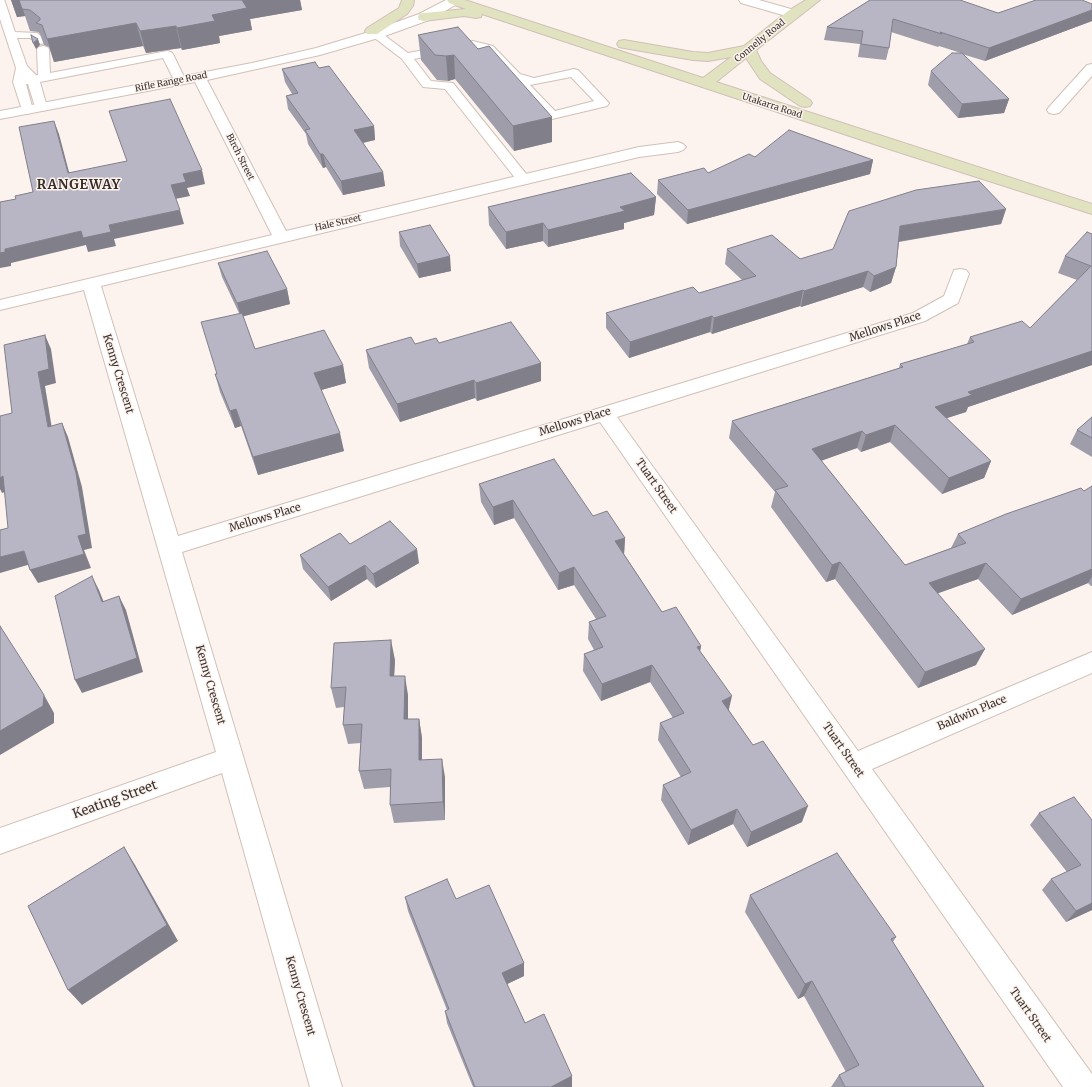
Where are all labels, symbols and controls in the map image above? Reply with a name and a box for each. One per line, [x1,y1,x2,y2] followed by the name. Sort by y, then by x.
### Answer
[732,17,788,65] street label: Connelly Road
[134,70,208,94] street label: Rifle Range Road
[741,91,803,121] street label: Utakarra Road
[224,132,256,182] street label: Birch Street
[37,177,121,193] district label: RANGEWAY
[314,212,362,234] street label: Hale Street
[848,309,922,345] street label: Mellows Place
[100,333,136,415] street label: Kenny Crescent
[537,405,613,439] street label: Mellows Place
[632,456,680,516] street label: Tuart Street
[227,501,303,535] street label: Mellows Place
[192,644,228,726] street label: Kenny Crescent
[935,692,1009,734] street label: Baldwin Place
[819,720,867,780] street label: Tuart Street
[71,778,159,822] street label: Keating Street
[282,955,318,1037] street label: Kenny Crescent
[1006,985,1054,1045] street label: Tuart Street

